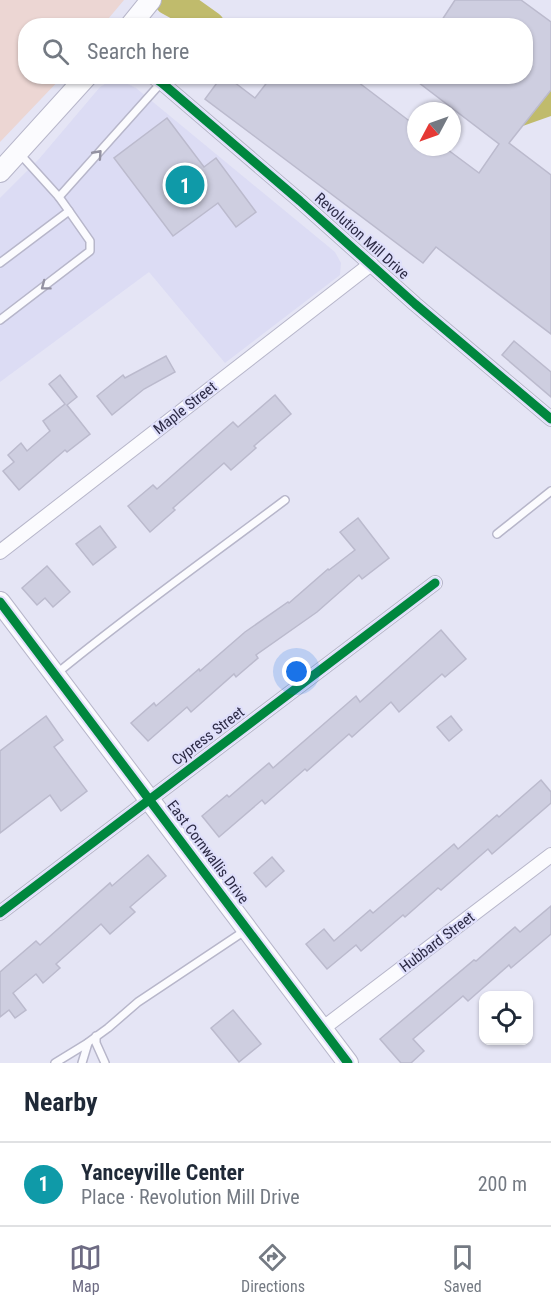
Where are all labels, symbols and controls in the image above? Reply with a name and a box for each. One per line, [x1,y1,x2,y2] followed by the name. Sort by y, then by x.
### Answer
[18,18,533,84] search box
[39,35,72,68] icon: search
[87,39,189,64] text: Search here
[407,102,461,156] north arrow
[91,150,102,160] one-way arrow
[166,162,204,207] pin: 1
[311,189,413,283] street label: Revolution Mill Drive
[41,278,52,289] one-way arrow
[150,378,220,438] street label: Maple Street
[282,657,311,686] your location
[168,703,248,769] street label: Cypress Street
[163,797,253,907] street label: East Cornwallis Drive
[396,908,478,976] street label: Hubbard Street
[479,991,533,1045] map controls
[479,991,533,1045] button: locate
[24,1087,98,1117] text: Nearby
[81,1160,244,1185] text: Yanceyville Center
[38,1172,49,1196] text: 1
[478,1172,527,1196] text: 200 m
[81,1185,300,1209] text: Place · Revolution Mill Drive
[69,1241,102,1296] tab: Map
[241,1241,305,1296] tab: Directions
[444,1241,482,1296] tab: Saved

